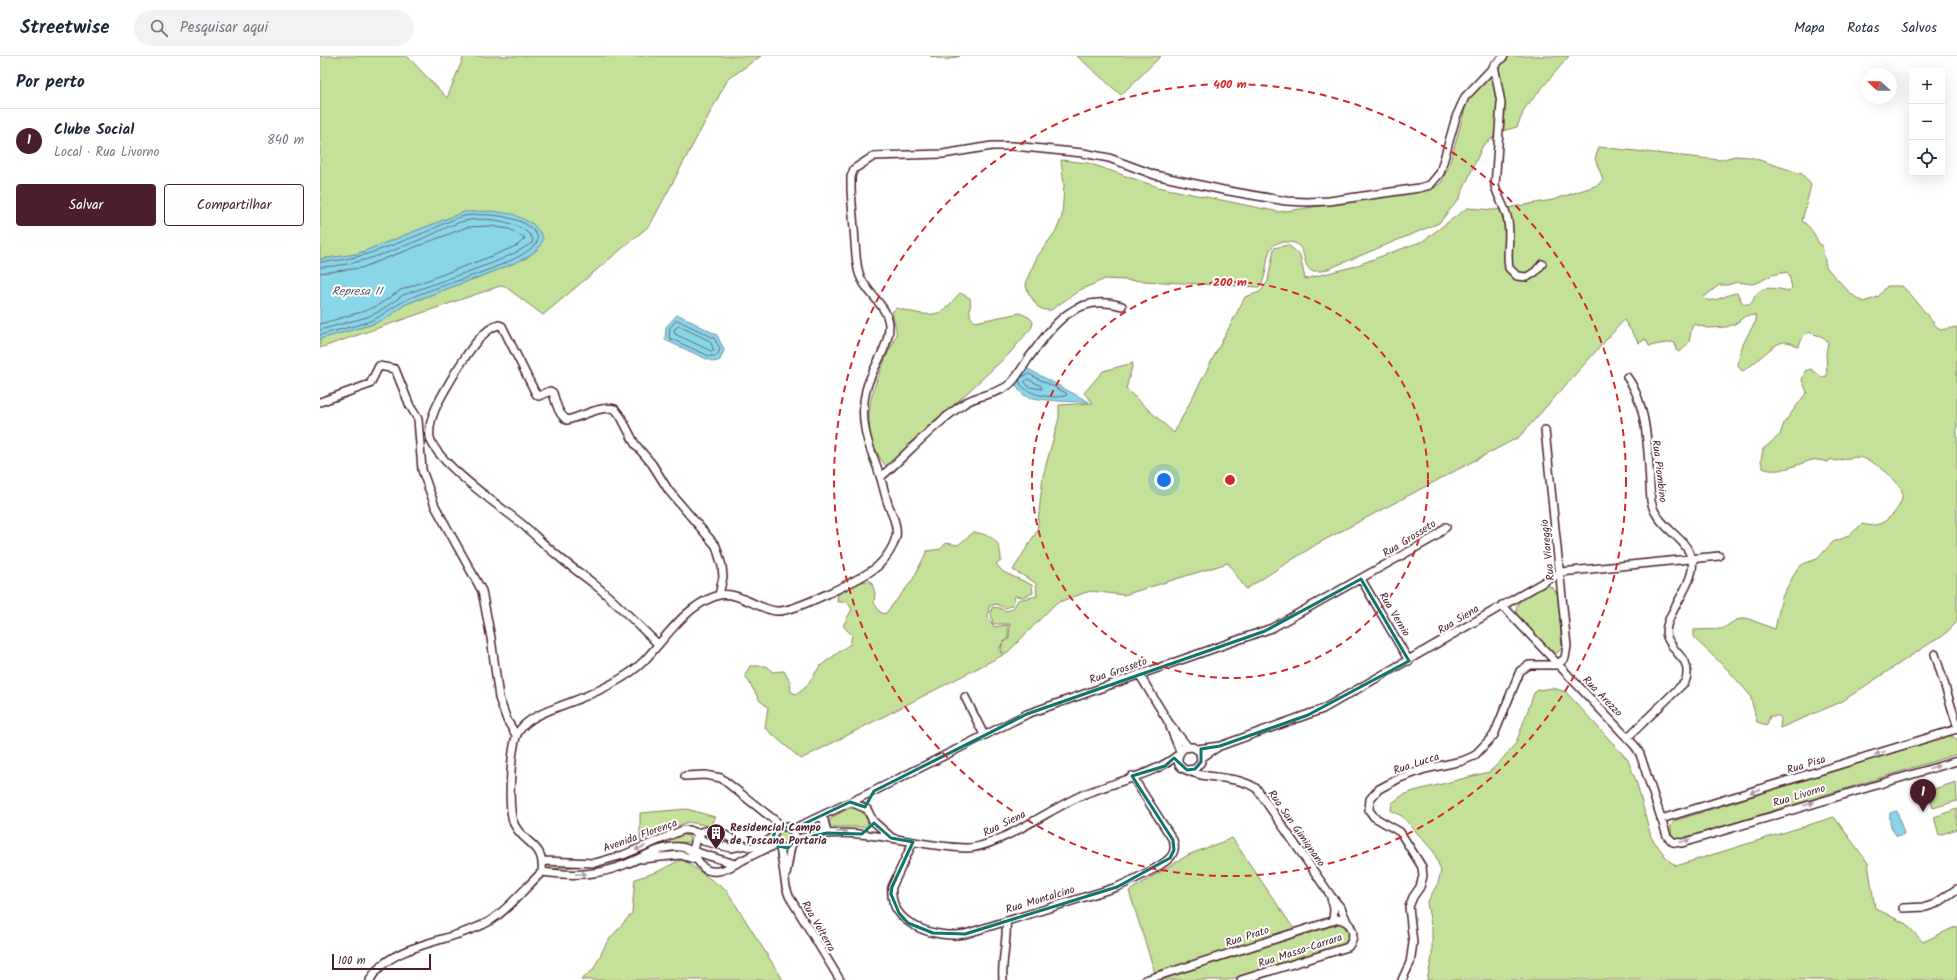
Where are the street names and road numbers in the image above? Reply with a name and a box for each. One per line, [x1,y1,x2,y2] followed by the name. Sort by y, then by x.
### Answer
[1646,439,1672,503] street label: Rua Piombino
[1379,515,1440,562] street label: Rua Grosseto
[1536,518,1560,581] street label: Rua Viareggio
[1374,589,1415,640] street label: Rua Vernio
[1434,600,1483,639] street label: Rua Siena
[1087,653,1150,689] street label: Rua Grosseto
[1578,672,1627,721] street label: Rua Arezzo
[1391,748,1442,780] street label: Rua Lucca
[1785,751,1828,779] street label: Rua Pisa
[1771,779,1828,812] street label: Rua Livorno
[1263,786,1329,871] street label: Rua San Gimignano
[980,806,1029,842] street label: Rua Siena
[601,814,680,858] street label: Avenida Florença
[1004,881,1077,919] street label: Rua Montalcino
[796,898,840,955] street label: Rua Volterra
[1223,921,1272,953] street label: Rua Prato
[1256,929,1345,973] street label: Rua Massa-Carrara

